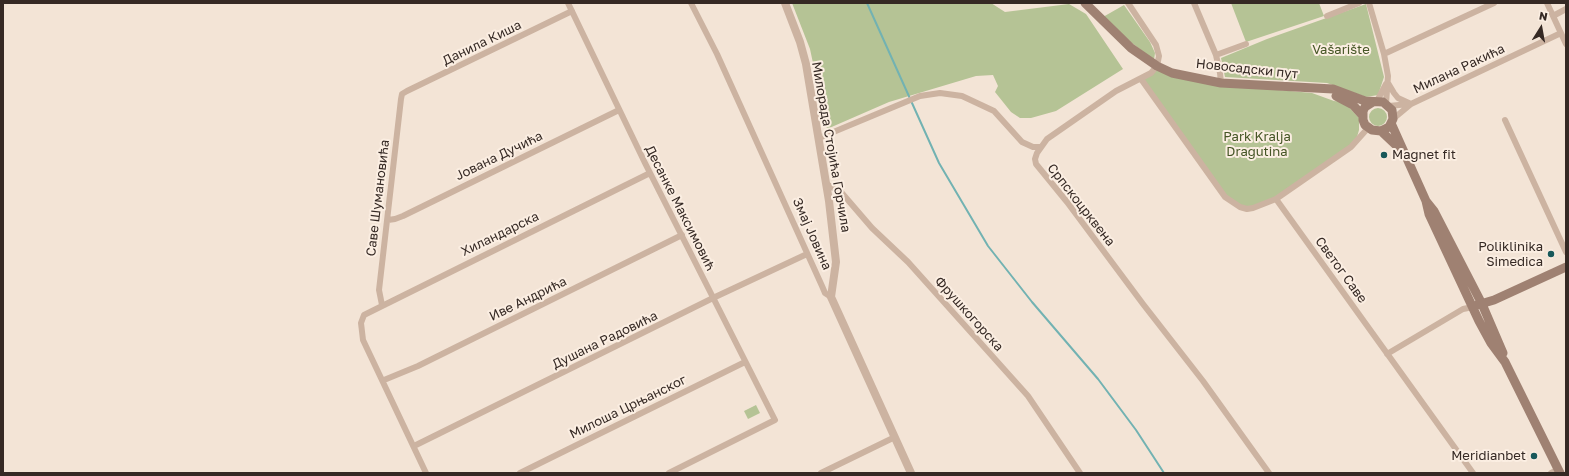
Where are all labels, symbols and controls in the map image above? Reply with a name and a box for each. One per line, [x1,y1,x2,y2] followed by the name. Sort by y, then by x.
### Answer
[1521,8,1561,48] north arrow
[1538,9,1549,23] text: N
[440,17,524,69] street label: Данила Киша
[1411,41,1507,97] street label: Милана Ракића
[1312,42,1370,58] park label: Vašarište
[1195,56,1299,82] street label: Новосадски пут
[808,60,854,234] street label: Милорада Стојића Горчила
[453,128,545,184] street label: Јована Дучића
[1223,129,1291,160] park label: Park Kralja Dragutina
[363,139,393,257] street label: Саве Шумановића
[642,143,718,273] street label: Десанке Максимовић
[1392,147,1456,163] place label: Magnet fit
[1379,150,1389,160] marker: Magnet fit
[1044,161,1118,249] street label: Српскоцрквена
[789,196,835,272] street label: Змај Јовина
[459,208,541,260] street label: Хиландарска
[1312,234,1370,306] street label: Светог Саве
[1478,239,1543,270] place label: Poliklinika Simedica
[1546,249,1556,259] marker: Poliklinika Simedica
[931,273,1007,355] street label: Фрушкогорска
[487,274,569,324] street label: Иве Андрића
[550,308,660,372] street label: Душана Радовића
[567,372,689,442] street label: Милоша Црњанског
[1451,448,1526,464] place label: Meridianbet
[1529,451,1539,461] marker: Meridianbet

